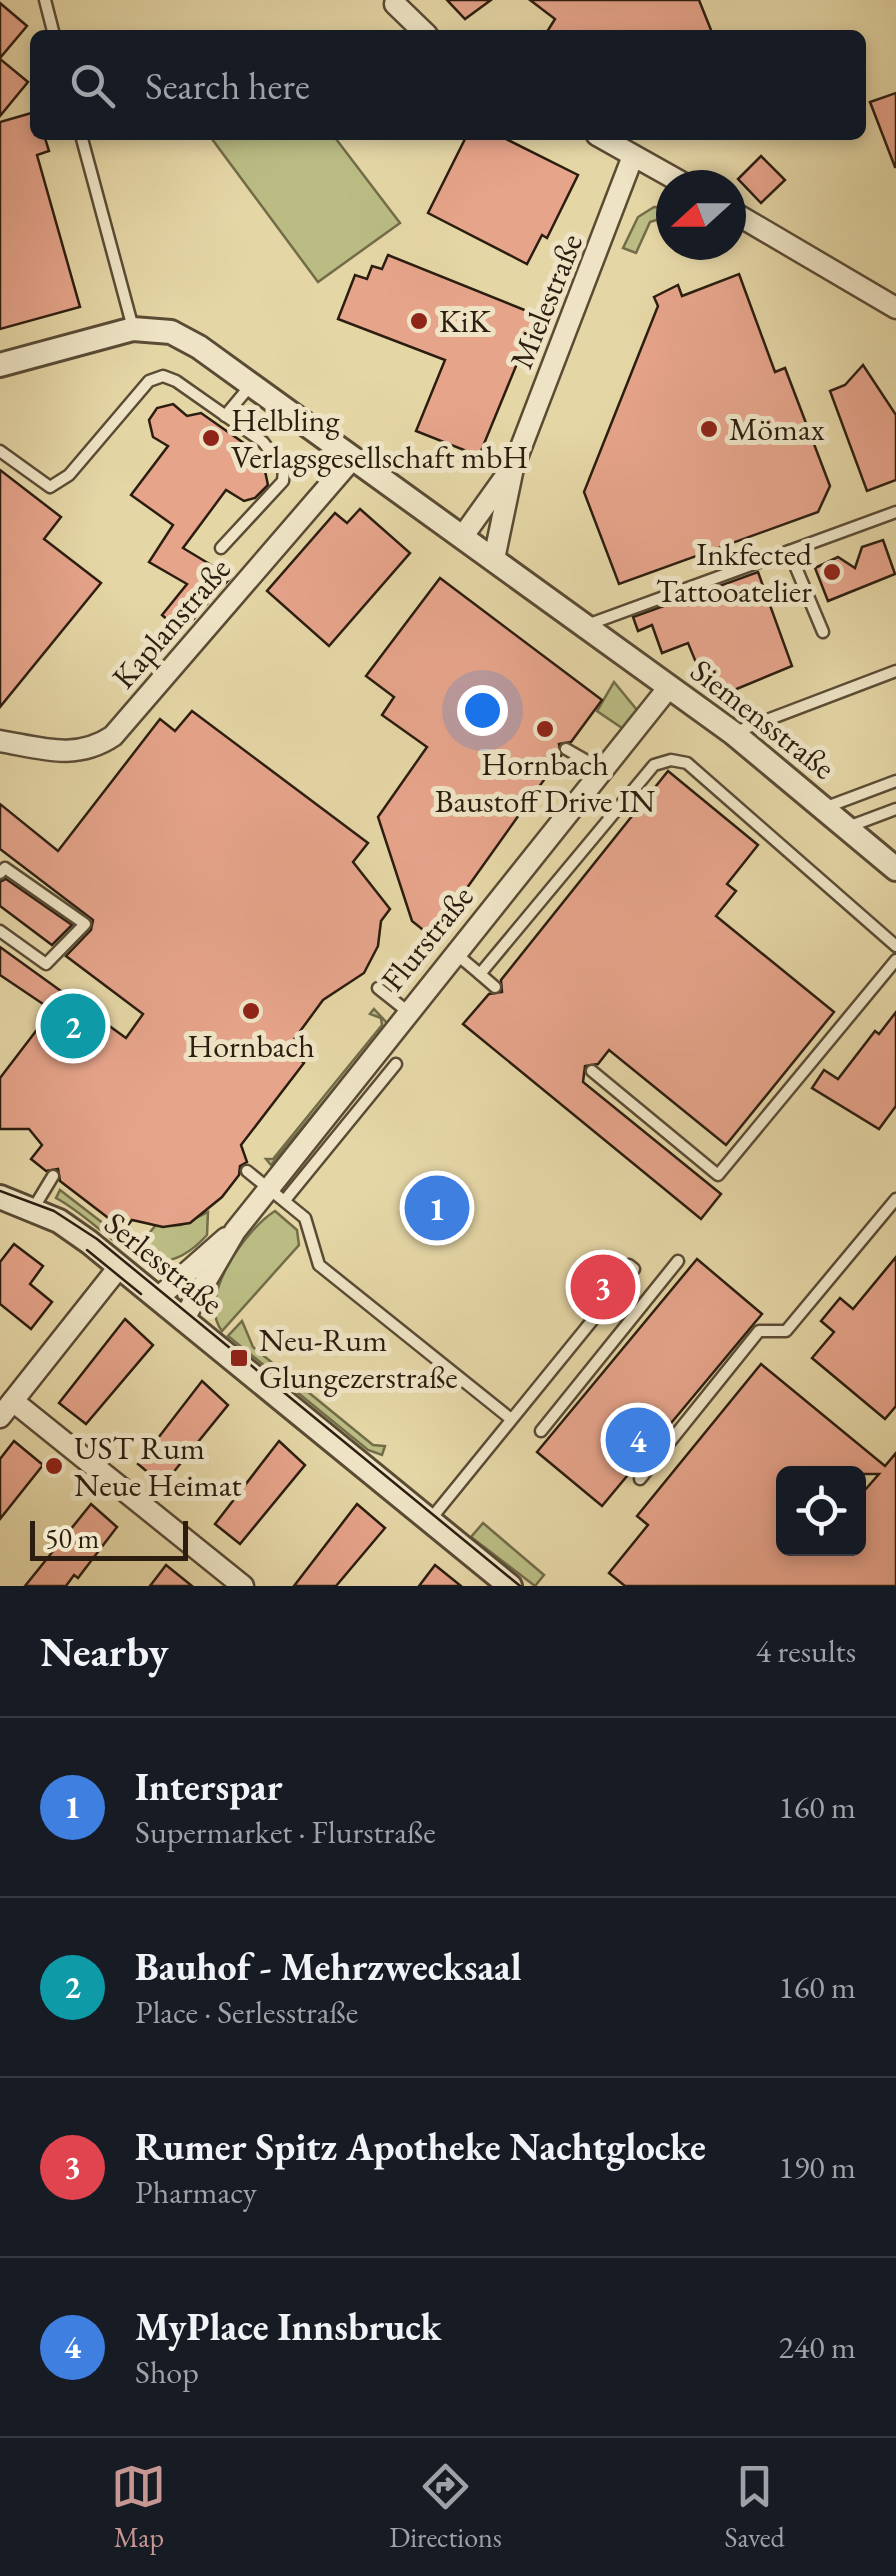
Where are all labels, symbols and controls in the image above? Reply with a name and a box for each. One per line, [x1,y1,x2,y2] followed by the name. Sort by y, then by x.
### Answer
[30,30,866,140] search box
[65,58,120,113] icon: search
[145,61,310,110] text: Search here
[656,170,746,260] north arrow
[500,227,592,375] street label: Mielestraße
[439,300,492,342] place label: KiK
[408,310,430,332] marker: KiK
[231,399,528,478] place label: Helbling Verlagsgesellschaft mbH
[729,408,825,450] place label: Mömax
[698,418,720,440] marker: Mömax
[200,427,222,449] marker: Helbling Verlagsgesellschaft mbH
[656,533,813,612] place label: Inkfected Tattooatelier
[103,549,239,697] street label: Kaplanstraße
[821,561,843,583] marker: Inkfected Tattooatelier
[682,649,844,789] street label: Siemensstraße
[457,685,508,736] your location
[534,718,556,740] marker: Hornbach Baustoff Drive IN
[435,743,656,822] place label: Hornbach Baustoff Drive IN
[372,877,482,999] street label: Flurstraße
[40,988,106,1064] pin: 2
[240,1000,262,1022] marker: Hornbach
[187,1025,315,1067] place label: Hornbach
[404,1170,470,1246] pin: 1
[96,1202,232,1324] street label: Serlesstraße
[570,1250,636,1324] pin: 3
[259,1319,458,1398] place label: Neu-Rum Glungezerstraße
[228,1347,250,1369] marker: Neu-Rum Glungezerstraße
[606,1402,670,1478] pin: 4
[74,1427,242,1506] place label: UST Rum Neue Heimat
[43,1455,65,1477] marker: UST Rum Neue Heimat
[776,1466,866,1556] map controls
[776,1466,866,1556] button: locate
[30,1516,188,1561] scale bar
[45,1520,99,1556] text: 50 m
[40,1624,169,1679] text: Nearby
[756,1630,856,1672] text: 4 results
[135,1762,282,1811] text: Interspar
[64,1786,81,1828] text: 1
[779,1786,856,1828] text: 160 m
[135,1811,436,1853] text: Supermarket · Flurstraße
[135,1942,522,1991] text: Bauhof - Mehrzwecksaal
[64,1966,81,2008] text: 2
[779,1966,856,2008] text: 160 m
[135,1991,358,2033] text: Place · Serlesstraße
[135,2122,706,2171] text: Rumer Spitz Apotheke Nachtglocke
[64,2146,81,2188] text: 3
[779,2146,856,2188] text: 190 m
[135,2171,257,2213] text: Pharmacy
[135,2302,441,2351] text: MyPlace Innsbruck
[64,2326,81,2368] text: 4
[779,2326,856,2368] text: 240 m
[135,2351,199,2393] text: Shop
[111,2459,166,2555] tab: Map
[389,2459,502,2555] tab: Directions
[725,2459,785,2555] tab: Saved

